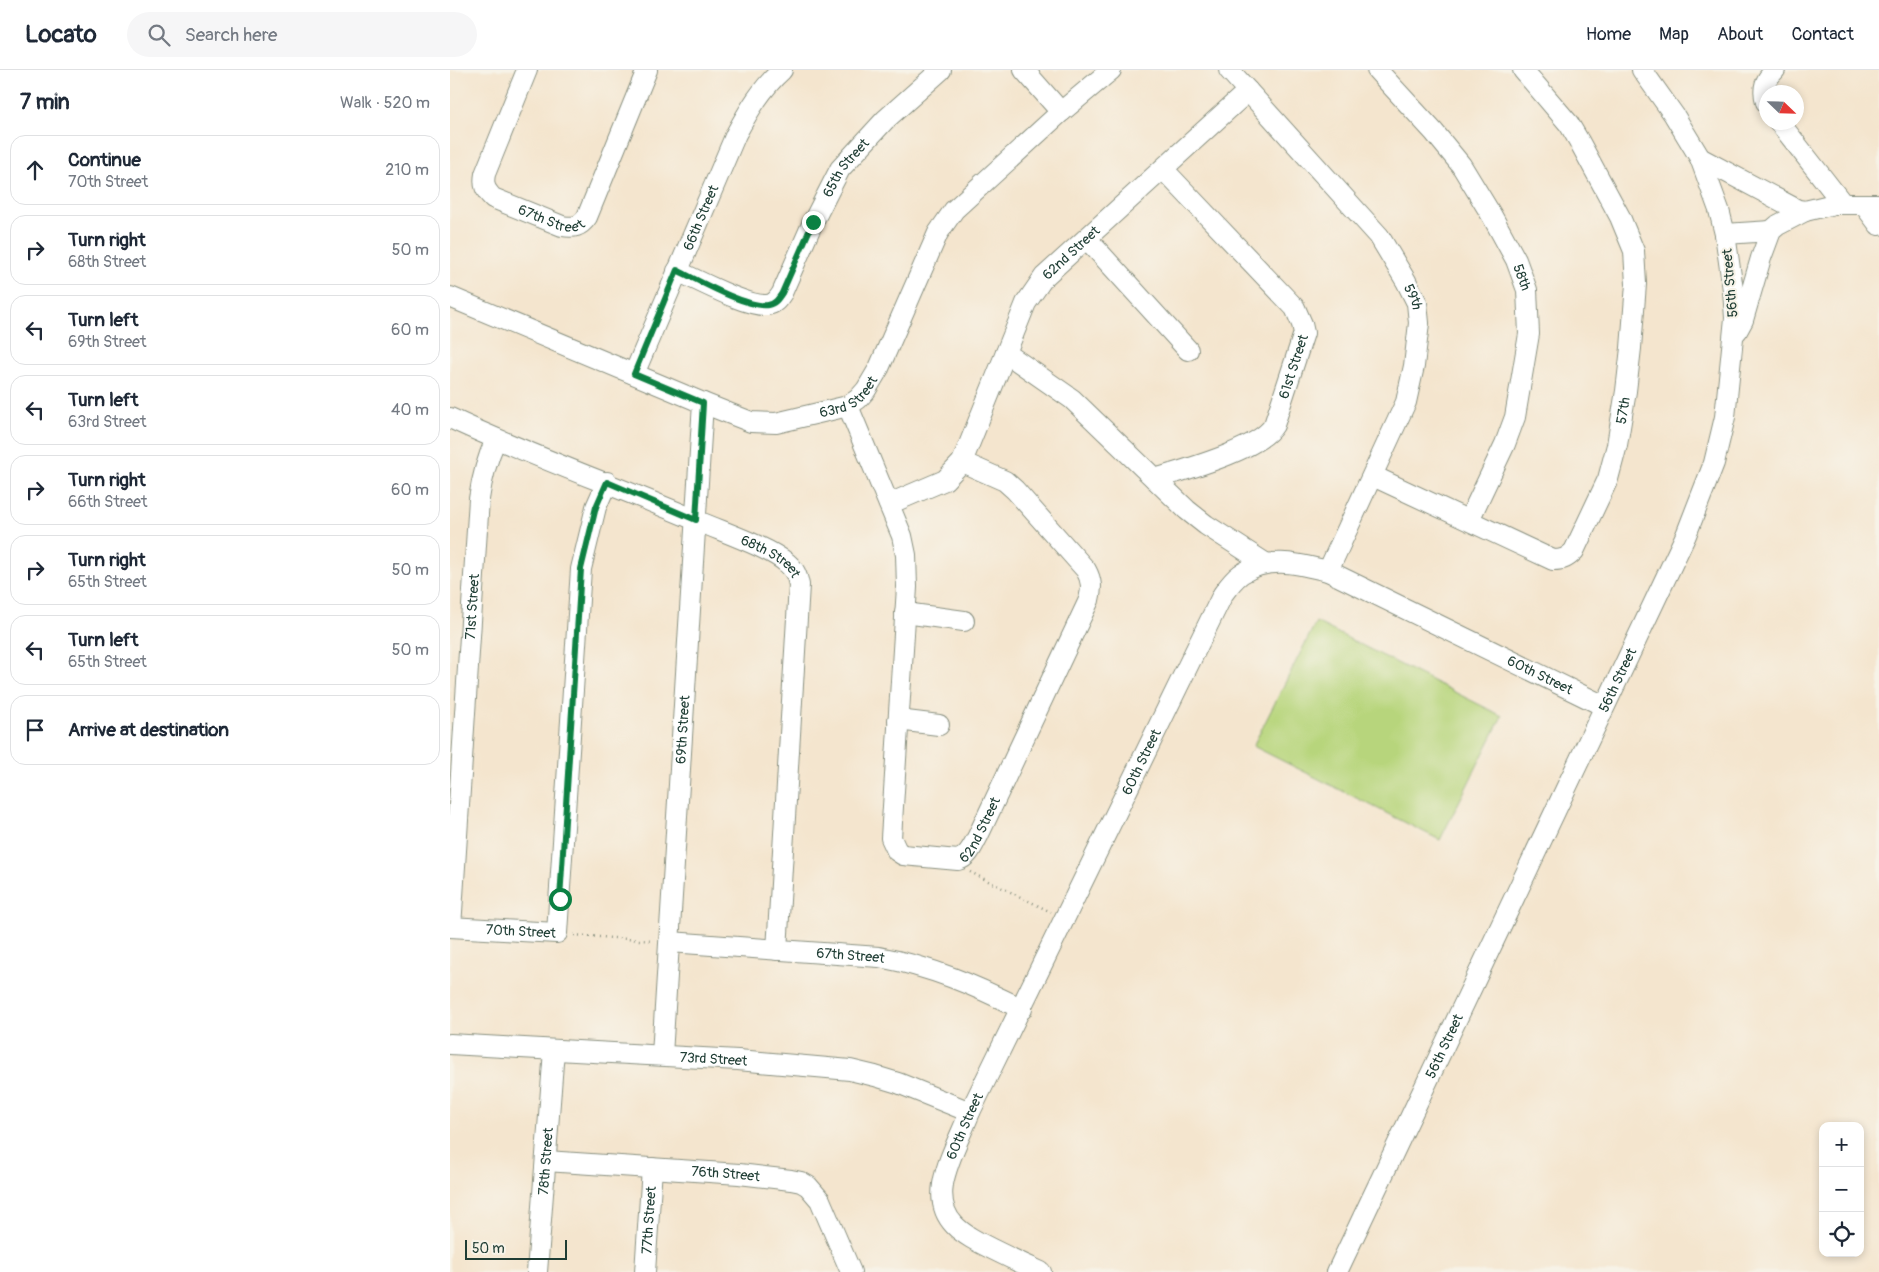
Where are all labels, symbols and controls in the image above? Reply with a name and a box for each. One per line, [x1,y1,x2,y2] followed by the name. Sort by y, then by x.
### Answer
[127,12,477,57] search box
[25,20,97,49] text: Locato
[145,21,173,49] icon: search
[185,23,277,47] text: Search here
[1586,23,1631,46] text: Home
[1659,23,1689,46] text: Map
[1717,23,1763,46] text: About
[1791,23,1854,46] text: Contact
[1759,85,1804,130] north arrow
[20,89,70,116] text: 7 min
[340,93,430,113] text: Walk · 520 m
[819,134,873,200] street label: 65th Street
[68,148,141,172] text: Continue
[21,156,49,184] icon: ahead
[385,160,429,180] text: 210 m
[68,172,148,192] text: 70th Street
[679,182,722,253] street label: 66th Street
[516,201,588,235] street label: 67th Street
[802,211,825,234] route end
[1039,222,1103,283] street label: 62nd Street
[68,228,146,252] text: Turn right
[21,236,49,264] icon: right
[392,240,429,260] text: 50 m
[1718,248,1741,318] street label: 56th Street
[68,252,146,272] text: 68th Street
[1510,262,1535,293] street label: 58th
[1400,281,1426,311] street label: 59th
[68,308,138,332] text: Turn left
[21,316,49,344] icon: left
[391,320,429,340] text: 60 m
[68,332,146,352] text: 69th Street
[1275,332,1312,401] street label: 61st Street
[818,372,881,421] street label: 63rd Street
[68,388,138,412] text: Turn left
[21,396,49,424] icon: left
[1612,396,1633,425] street label: 57th
[391,400,429,420] text: 40 m
[68,412,146,432] text: 63rd Street
[68,468,146,492] text: Turn right
[21,476,49,504] icon: right
[391,480,429,500] text: 60 m
[68,492,147,512] text: 66th Street
[738,531,805,580] street label: 68th Street
[68,548,146,572] text: Turn right
[21,556,49,584] icon: right
[392,560,429,580] text: 50 m
[68,572,147,592] text: 65th Street
[461,573,483,640] street label: 71st Street
[68,628,138,652] text: Turn left
[21,636,49,664] icon: left
[392,640,429,660] text: 50 m
[1595,645,1640,715] street label: 56th Street
[68,652,147,672] text: 65th Street
[1505,652,1576,698] street label: 60th Street
[672,694,693,764] street label: 69th Street
[21,716,49,744] icon: arrive
[68,718,229,742] text: Arrive at destination
[1118,726,1164,797] street label: 60th Street
[956,794,1004,866] street label: 62nd Street
[549,888,572,911] route start
[485,921,557,941] street label: 70th Street
[816,944,887,967] street label: 67th Street
[1422,1011,1467,1081] street label: 56th Street
[679,1048,749,1069] street label: 73rd Street
[942,1090,987,1162] street label: 60th Street
[1819,1122,1864,1257] map controls
[1819,1122,1864,1167] button: +
[534,1127,557,1196] street label: 78th Street
[691,1162,761,1185] street label: 76th Street
[1819,1167,1864,1212] button: −
[638,1185,659,1255] street label: 77th Street
[1819,1212,1864,1257] button: locate
[465,1237,568,1260] scale bar
[472,1240,505,1257] text: 50 m

